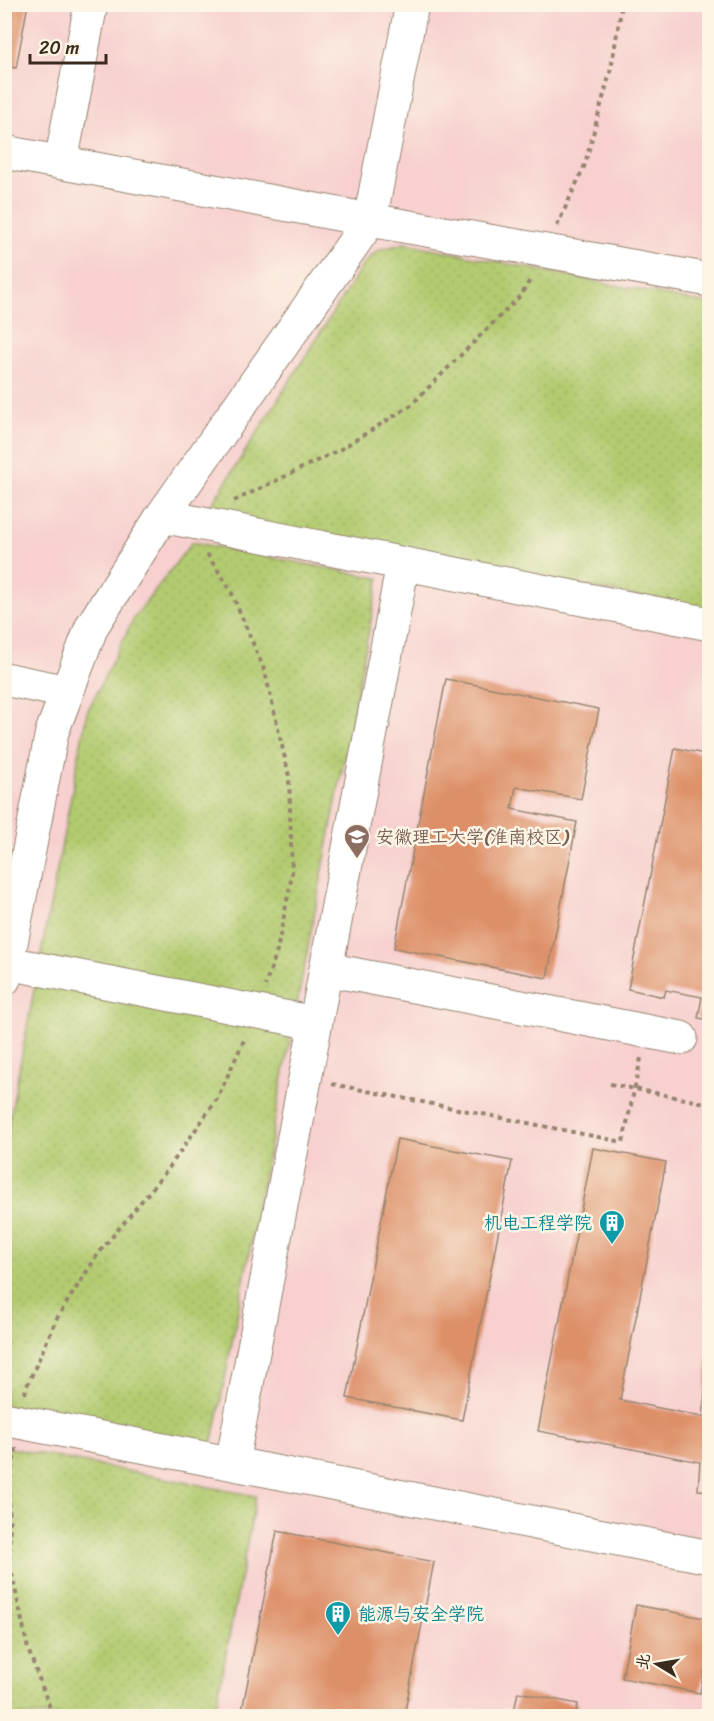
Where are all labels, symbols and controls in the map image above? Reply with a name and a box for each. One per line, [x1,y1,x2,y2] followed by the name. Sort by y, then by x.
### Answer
[30,27,106,65] scale bar
[39,32,79,64] text: 20 m
[376,821,570,853] place label: 安徽理工大学(淮南校区)
[342,822,372,860] school or university icon: 安徽理工大学(淮南校区)
[484,1207,592,1239] place label: 机电工程学院
[597,1208,627,1246] building icon: 机电工程学院
[358,1598,484,1630] place label: 能源与安全学院
[323,1599,353,1637] building icon: 能源与安全学院
[627,1634,687,1694] north arrow
[627,1651,659,1672] text: 北

